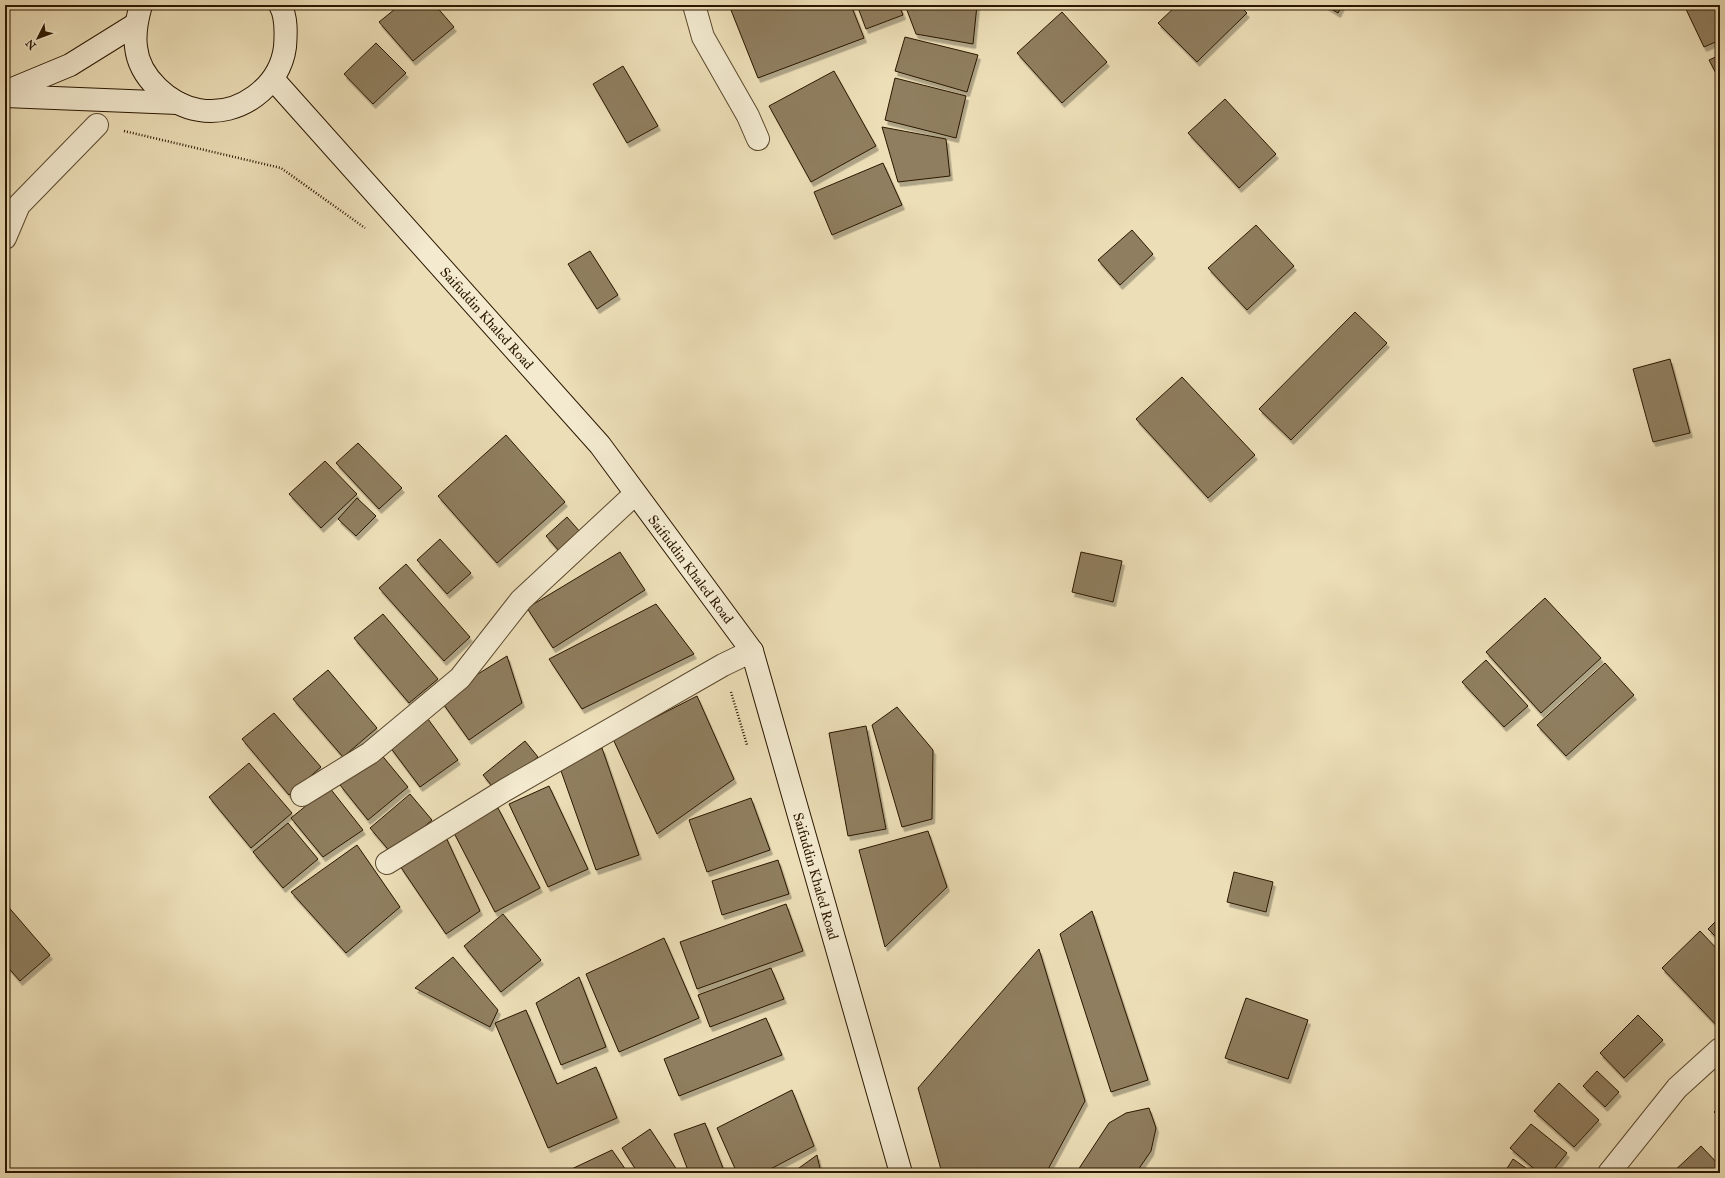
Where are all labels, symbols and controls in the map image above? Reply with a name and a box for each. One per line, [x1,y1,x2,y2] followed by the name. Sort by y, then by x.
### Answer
[18,18,58,58] north arrow
[23,36,39,52] text: N
[436,264,537,373] street label: Saifuddin Khaled Road
[644,512,737,627] street label: Saifuddin Khaled Road
[789,811,842,942] street label: Saifuddin Khaled Road

